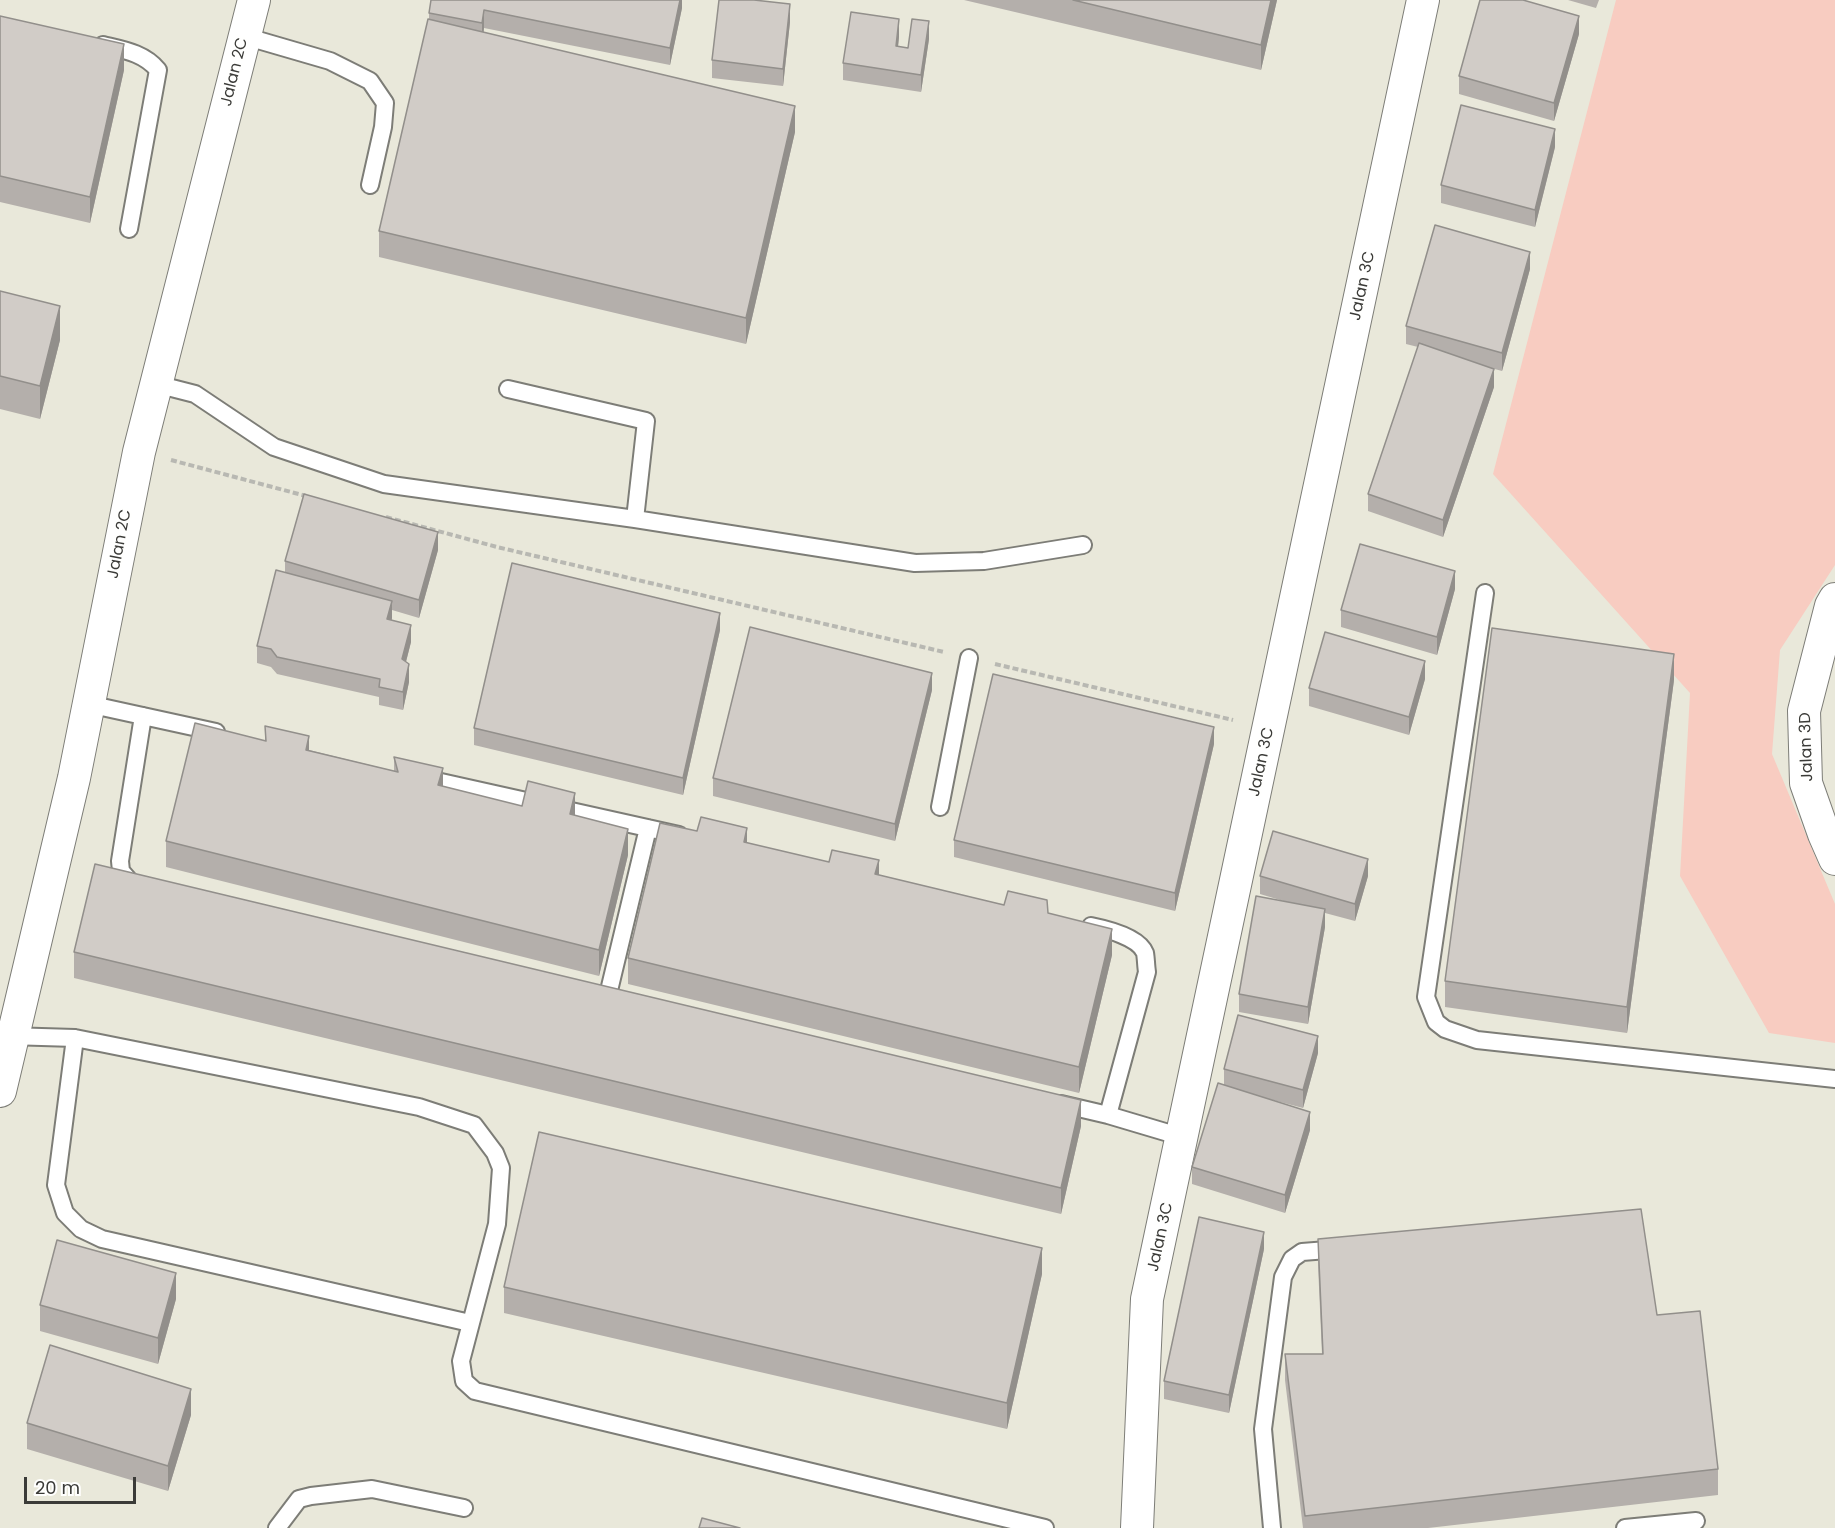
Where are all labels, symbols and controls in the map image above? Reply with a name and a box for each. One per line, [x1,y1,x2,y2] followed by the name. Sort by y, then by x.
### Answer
[217,36,253,108] street label: Jalan 2C
[1346,250,1380,322] street label: Jalan 3C
[104,508,136,580] street label: Jalan 2C
[1796,712,1818,782] street label: Jalan 3D
[1245,726,1279,798] street label: Jalan 3C
[1144,1201,1178,1273] street label: Jalan 3C
[27,1465,140,1503] scale bar
[35,1475,80,1500] text: 20 m

